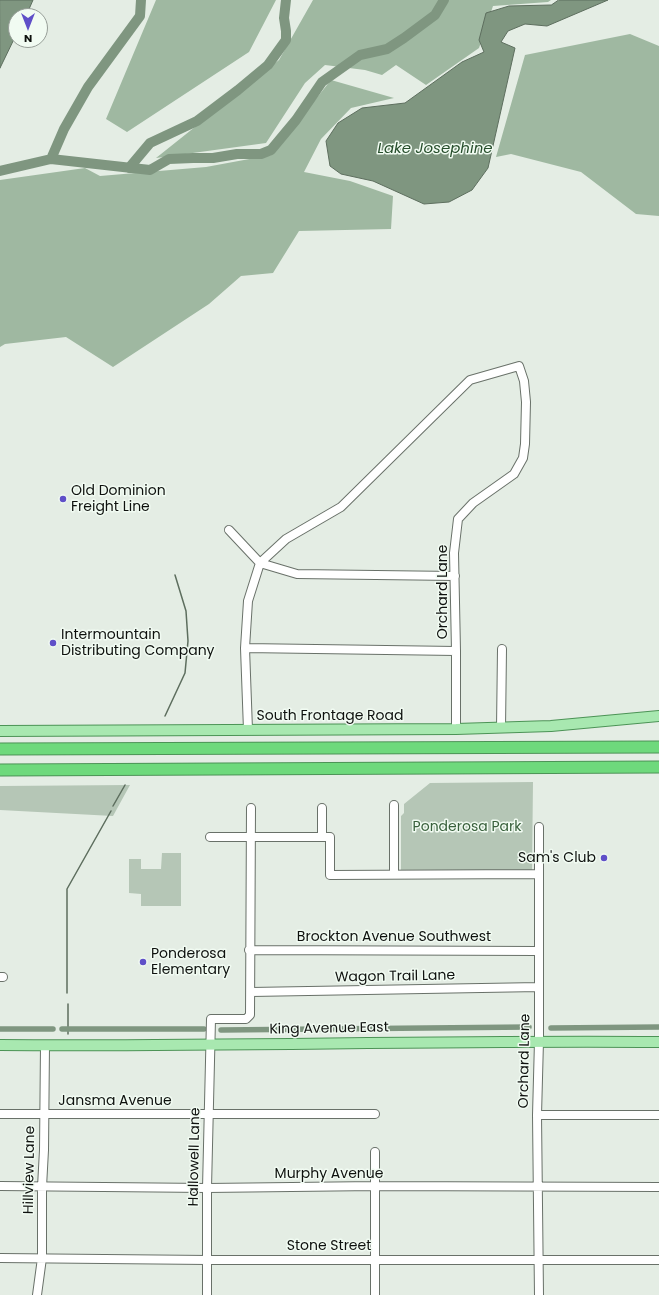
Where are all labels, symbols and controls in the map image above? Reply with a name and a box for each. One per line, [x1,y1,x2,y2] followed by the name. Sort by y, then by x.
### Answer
[8,8,48,48] north arrow
[24,31,32,47] text: N
[377,140,493,158] water label: Lake Josephine
[71,483,166,516] place label: Old Dominion Freight Line
[58,494,68,504] marker: Old Dominion Freight Line
[435,545,451,639] street label: Orchard Lane
[61,627,214,660] place label: Intermountain Distributing Company
[48,638,58,648] marker: Intermountain Distributing Company
[257,708,403,724] street label: South Frontage Road
[413,819,521,835] park label: Ponderosa Park
[518,850,596,866] place label: Sam's Club
[599,853,609,863] marker: Sam's Club
[297,929,491,945] street label: Brockton Avenue Southwest
[151,946,230,978] place label: Ponderosa Elementary
[138,957,148,967] marker: Ponderosa Elementary
[335,968,455,986] street label: Wagon Trail Lane
[516,1013,534,1109] street label: Orchard Lane
[269,1020,389,1038] street label: King Avenue East
[58,1093,172,1109] street label: Jansma Avenue
[186,1107,204,1207] street label: Hallowell Lane
[21,1126,39,1214] street label: Hillview Lane
[275,1166,383,1182] street label: Murphy Avenue
[287,1238,371,1254] street label: Stone Street

